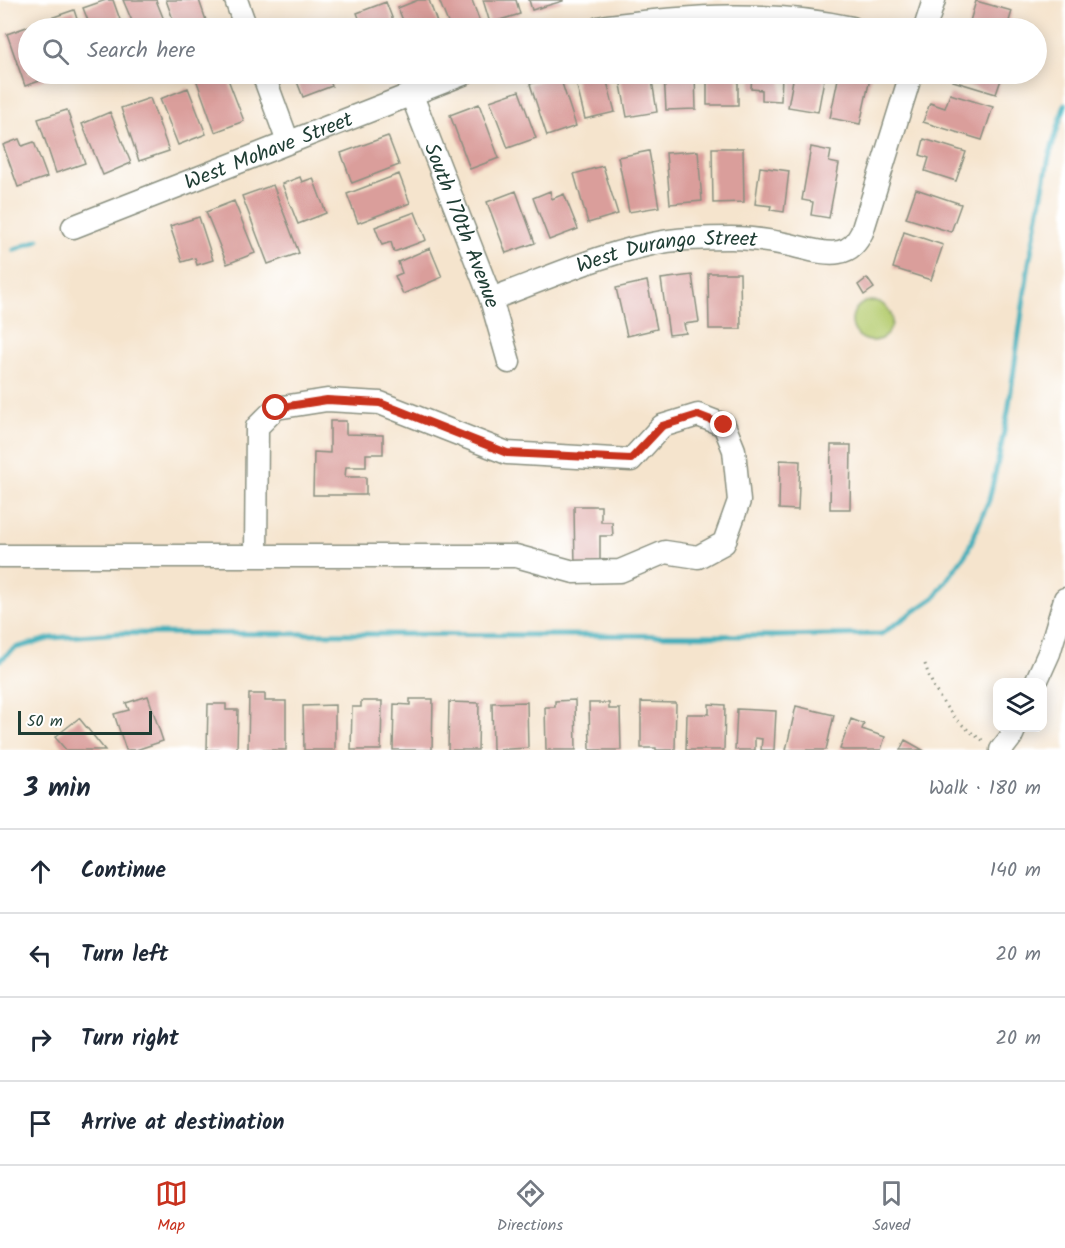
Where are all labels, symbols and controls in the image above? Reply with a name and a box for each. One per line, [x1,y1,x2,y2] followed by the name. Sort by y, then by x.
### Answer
[18,18,1047,84] search box
[87,34,195,69] text: Search here
[39,35,72,68] icon: search
[180,103,359,200] street label: West Mohave Street
[414,138,508,313] street label: South 170th Avenue
[572,223,760,283] street label: West Durango Street
[262,394,288,420] route start
[710,411,736,437] route end
[993,678,1047,732] map controls
[993,678,1047,732] button: layers
[18,708,152,736] scale bar
[27,709,63,734] text: 50 m
[24,768,91,810] text: 3 min
[929,773,1041,805] text: Walk · 180 m
[81,854,166,889] text: Continue
[24,855,57,888] icon: ahead
[990,855,1041,887] text: 140 m
[81,938,168,973] text: Turn left
[24,939,57,972] icon: left
[995,939,1041,971] text: 20 m
[81,1022,179,1057] text: Turn right
[24,1023,57,1056] icon: right
[995,1023,1041,1055] text: 20 m
[81,1106,284,1141] text: Arrive at destination
[24,1107,57,1140] icon: arrive
[155,1177,188,1238] tab: Map
[497,1177,563,1238] tab: Directions
[872,1177,910,1238] tab: Saved

